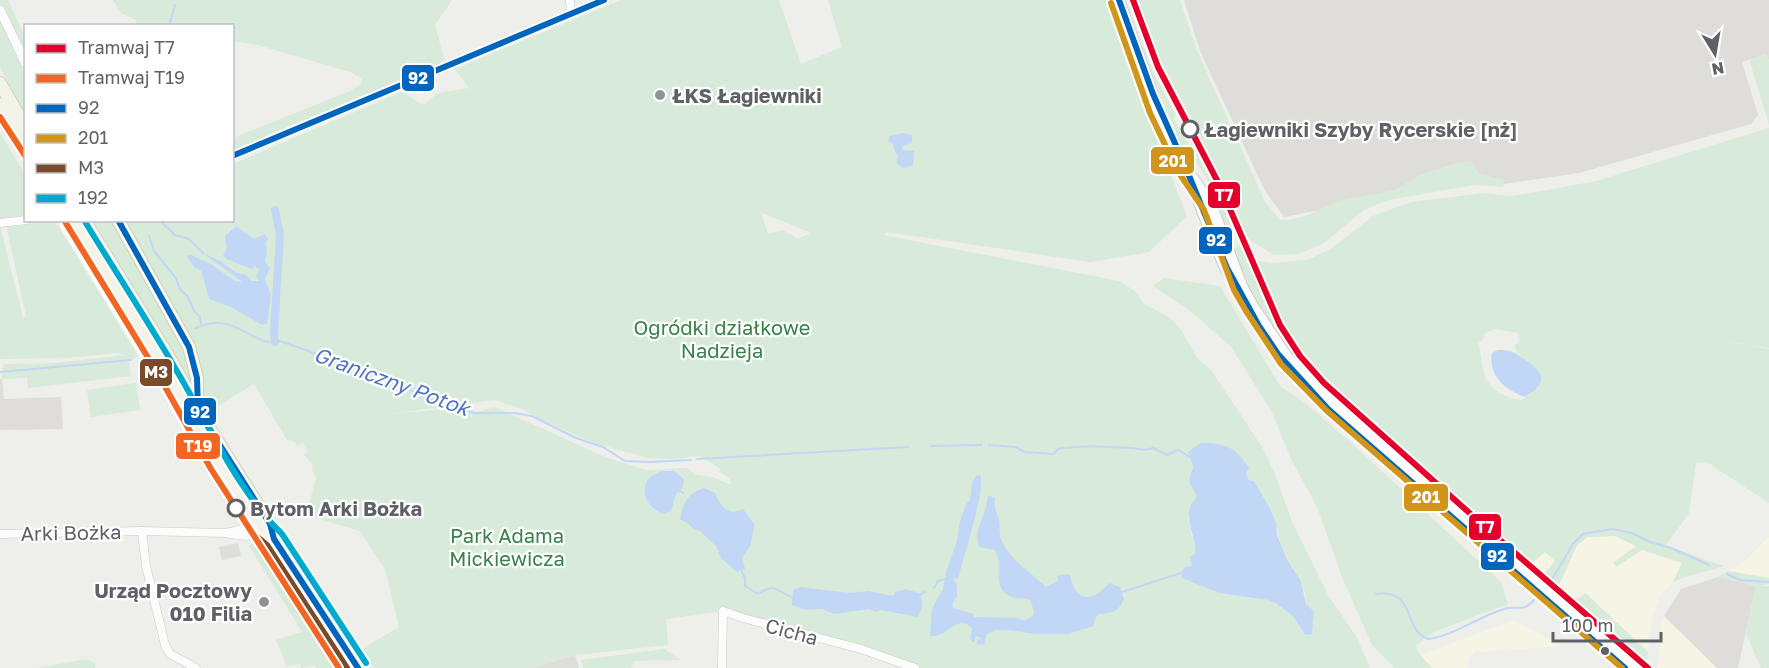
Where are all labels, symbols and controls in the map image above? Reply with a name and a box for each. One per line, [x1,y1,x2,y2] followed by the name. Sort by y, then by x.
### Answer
[24,24,234,222] legend
[1685,24,1745,84] north arrow
[78,36,175,58] text: Tramwaj T7
[1710,58,1726,80] text: N
[401,64,435,92] line badge: 92
[78,66,185,88] text: Tramwaj T19
[408,68,428,88] text: 92
[672,83,822,107] place label: ŁKS Łagiewniki
[653,88,667,102] marker: ŁKS Łagiewniki
[78,96,99,118] text: 92
[1204,117,1518,141] place label: Łagiewniki Szyby Rycerskie [nż]
[1181,120,1199,138] marker: Łagiewniki Szyby Rycerskie [nż]
[78,126,109,148] text: 201
[1150,146,1195,175] line badge: 201
[1159,151,1187,171] text: 201
[78,156,104,178] text: M3
[1207,181,1241,209] line badge: T7
[1214,185,1234,205] text: T7
[78,186,108,208] text: 192
[1198,226,1233,255] line badge: 92
[1206,230,1226,250] text: 92
[634,315,810,362] park label: Ogródki działkowe Nadzieja
[311,341,475,422] water label: Graniczny Potok
[139,358,173,387] line badge: M3
[144,362,168,382] text: M3
[183,397,217,426] line badge: 92
[190,402,210,422] text: 92
[175,432,221,460] line badge: T19
[184,436,212,456] text: T19
[1403,483,1449,512] line badge: 201
[1412,487,1440,507] text: 201
[250,496,422,520] place label: Bytom Arki Bożka
[227,499,245,517] marker: Bytom Arki Bożka
[1468,513,1502,541] line badge: T7
[1475,517,1495,537] text: T7
[20,519,122,545] street label: Arki Bożka
[449,523,565,570] park label: Park Adama Mickiewicza
[1480,542,1515,571] line badge: 92
[1487,546,1507,566] text: 92
[94,578,252,625] place label: Urząd Pocztowy 010 Filia
[257,595,271,609] marker: Urząd Pocztowy 010 Filia
[1553,605,1661,643] scale bar
[763,612,821,650] street label: Cicha
[1562,614,1613,636] text: 100 m
[1599,645,1611,657] unlabelled marker

